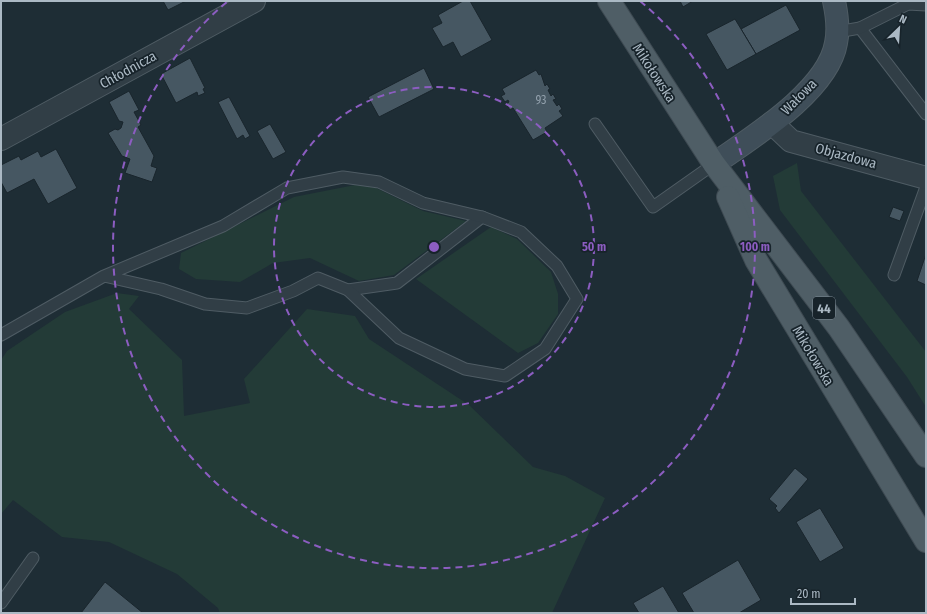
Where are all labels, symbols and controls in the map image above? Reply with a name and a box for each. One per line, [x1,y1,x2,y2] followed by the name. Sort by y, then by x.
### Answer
[879,8,919,48] north arrow
[897,12,909,27] text: N
[629,40,679,106] street label: Mikołowska
[97,47,159,93] street label: Chłodnicza
[777,75,821,119] street label: Wałowa
[535,93,547,107] house number: 93
[813,140,879,172] street label: Objazdowa
[427,240,441,254] centre of rings
[582,240,606,254] text: 50 m
[740,240,770,254] text: 100 m
[813,297,835,319] road number: 44
[788,323,838,389] street label: Mikołowska
[791,580,855,606] scale bar
[797,587,821,601] text: 20 m

